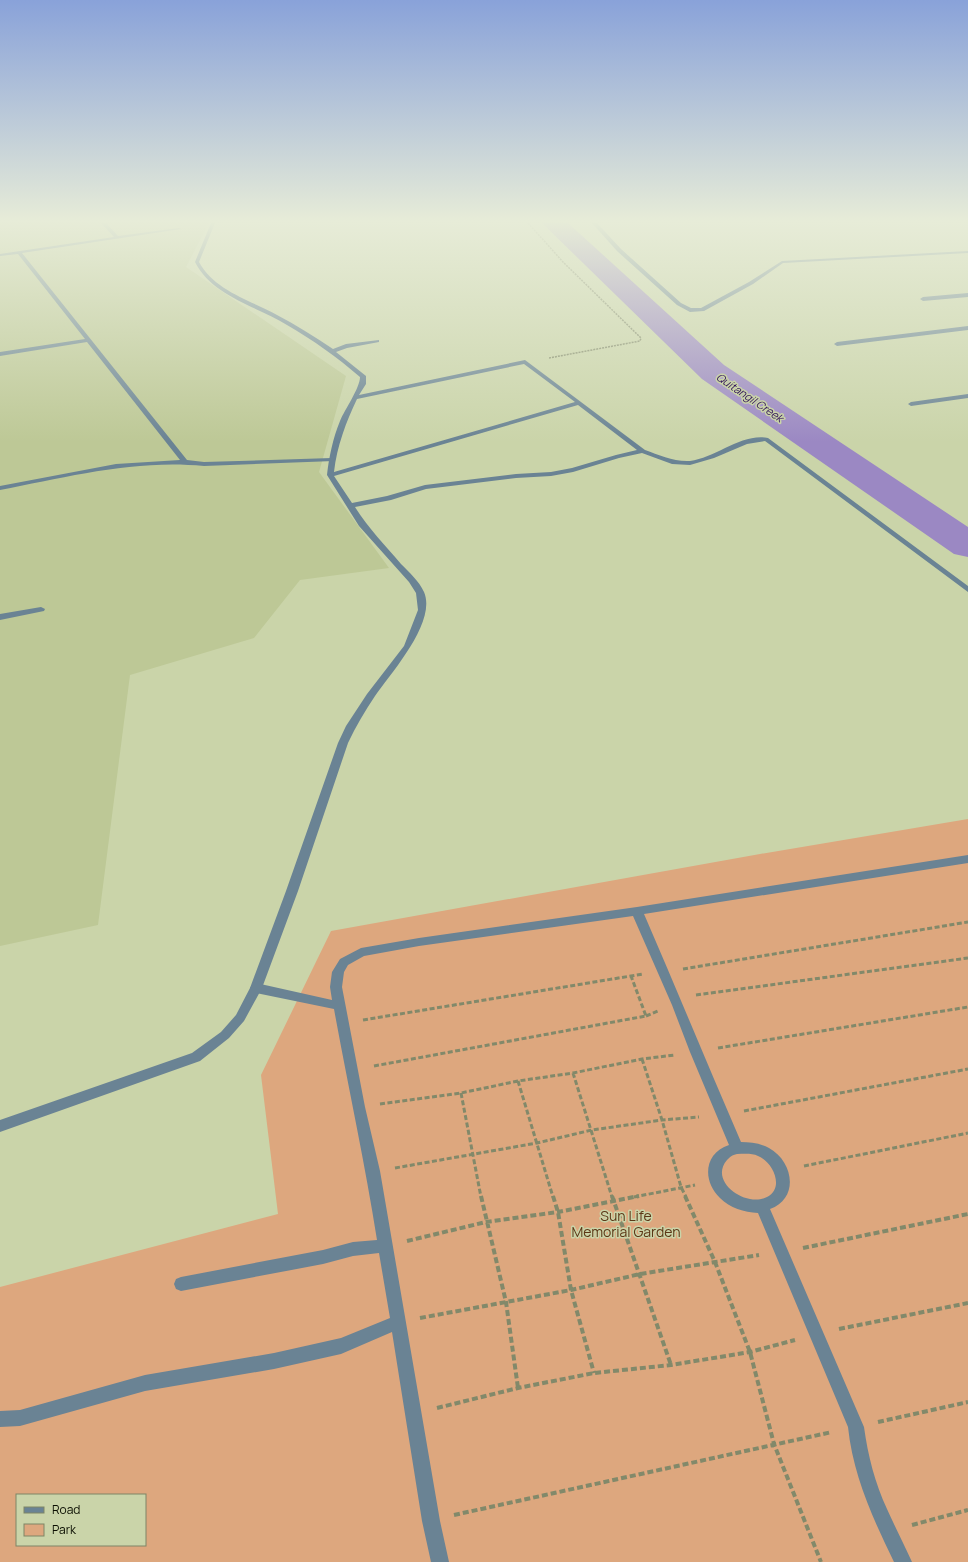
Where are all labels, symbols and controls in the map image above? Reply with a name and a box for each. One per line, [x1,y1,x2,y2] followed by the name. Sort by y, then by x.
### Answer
[713,369,788,426] water label: Quitangil Creek
[571,1206,681,1241] park label: Sun Life Memorial Garden
[16,1494,146,1546] legend
[52,1501,80,1518] text: Road
[52,1521,77,1538] text: Park

